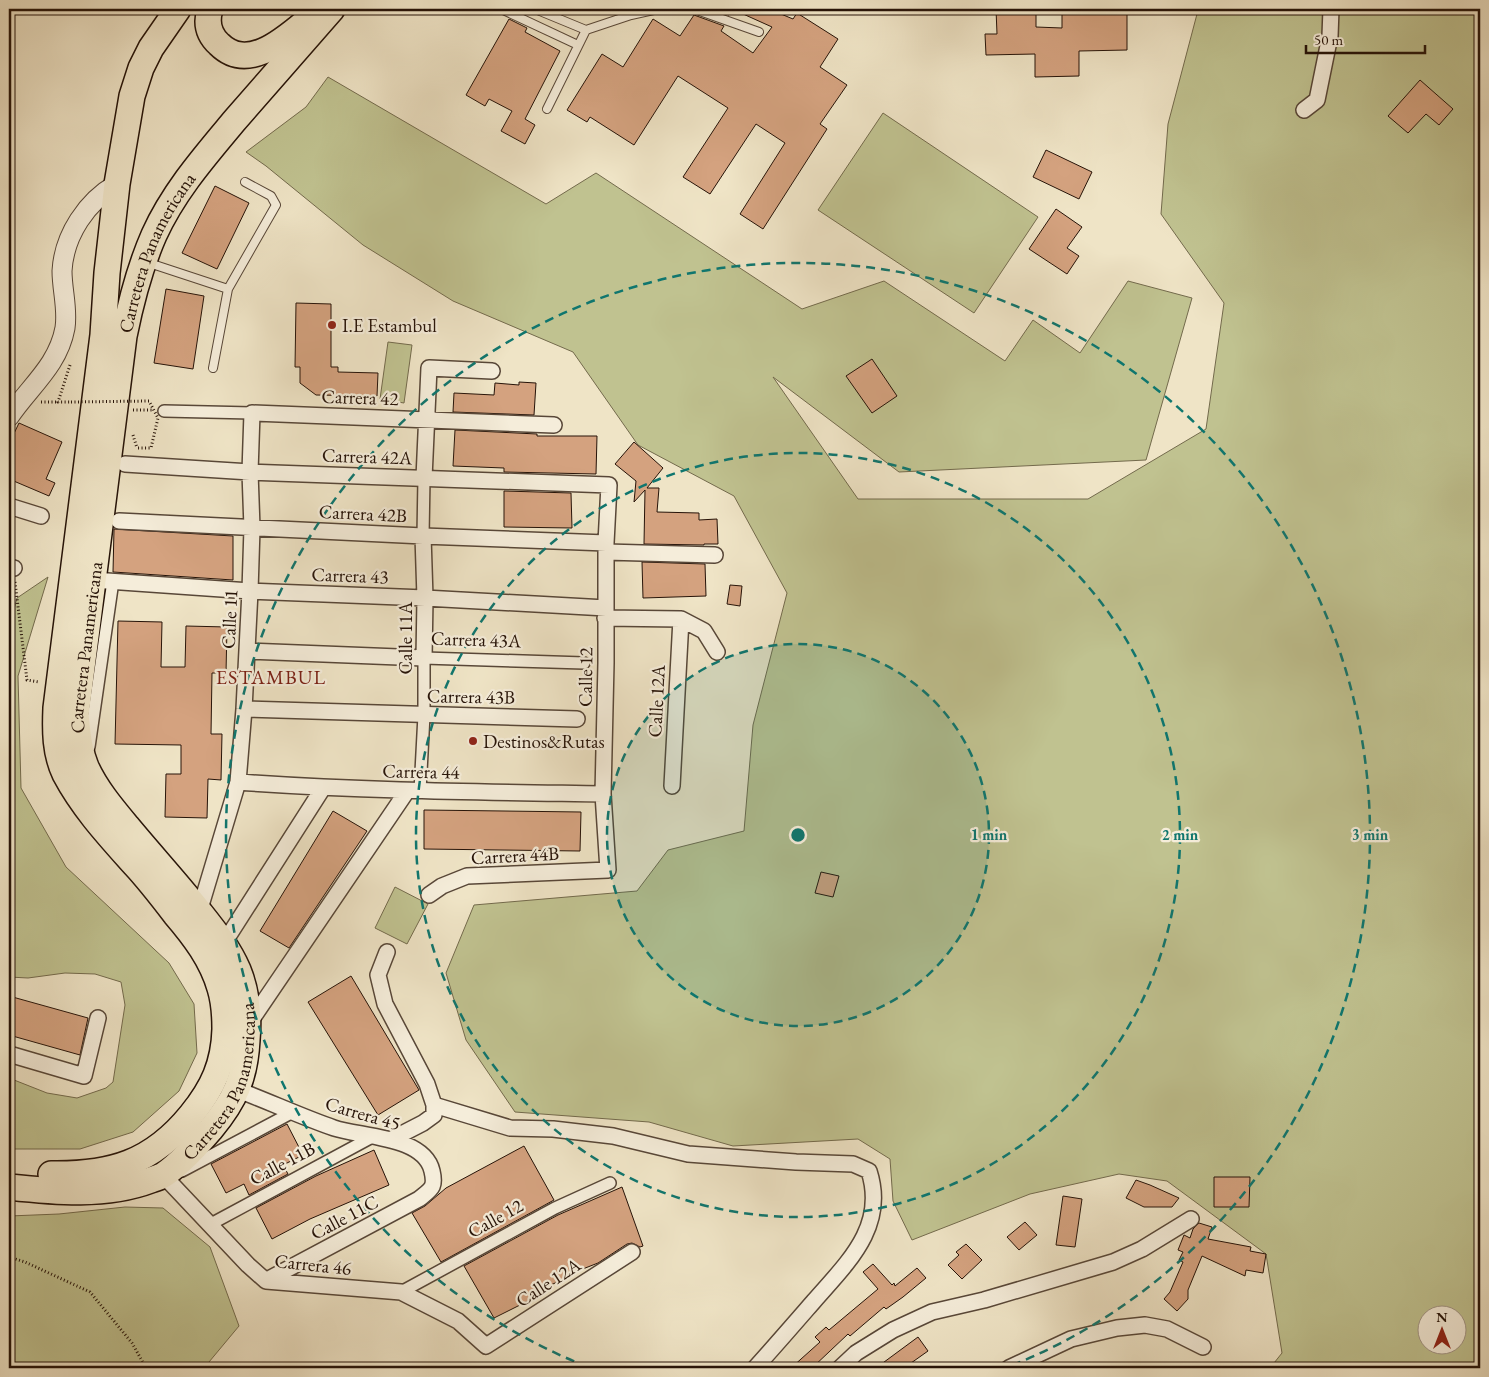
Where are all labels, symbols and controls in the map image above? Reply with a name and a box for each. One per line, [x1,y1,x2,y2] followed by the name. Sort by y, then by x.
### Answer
[1306,22,1425,54] scale bar
[1314,30,1343,49] text: 50 m
[113,167,201,335] street label: Carretera Panamericana
[342,313,437,338] place label: I.E Estambul
[326,319,338,331] marker: I.E Estambul
[321,384,399,411] street label: Carrera 42
[321,442,413,471] street label: Carrera 42A
[318,499,408,528] street label: Carrera 42B
[64,560,108,735] street label: Carretera Panamericana
[311,562,389,589] street label: Carrera 43
[215,589,244,649] street label: Calle 11
[393,601,418,674] street label: Calle 11A
[430,625,522,654] street label: Carrera 43A
[572,647,599,707] street label: Calle 12
[642,663,671,738] street label: Calle 12A
[216,664,326,690] district label: ESTAMBUL
[427,683,515,710] street label: Carrera 43B
[483,729,605,754] place label: Destinos&Rutas
[467,735,479,747] marker: Destinos&Rutas
[382,758,461,785] street label: Carrera 44
[971,825,1008,844] text: 1 min
[1162,825,1199,844] text: 2 min
[1352,825,1389,844] text: 3 min
[789,826,807,844] centre of rings
[470,841,560,870] street label: Carrera 44B
[177,1001,261,1166] street label: Carretera Panamericana
[322,1091,403,1136] street label: Carrera 45
[245,1136,319,1191] street label: Calle 11B
[306,1189,382,1246] street label: Calle 11C
[463,1193,527,1244] street label: Calle 12
[273,1248,353,1281] street label: Carrera 46
[511,1252,586,1313] street label: Calle 12A
[1416,1304,1466,1354] north arrow
[1436,1308,1448,1326] text: N

